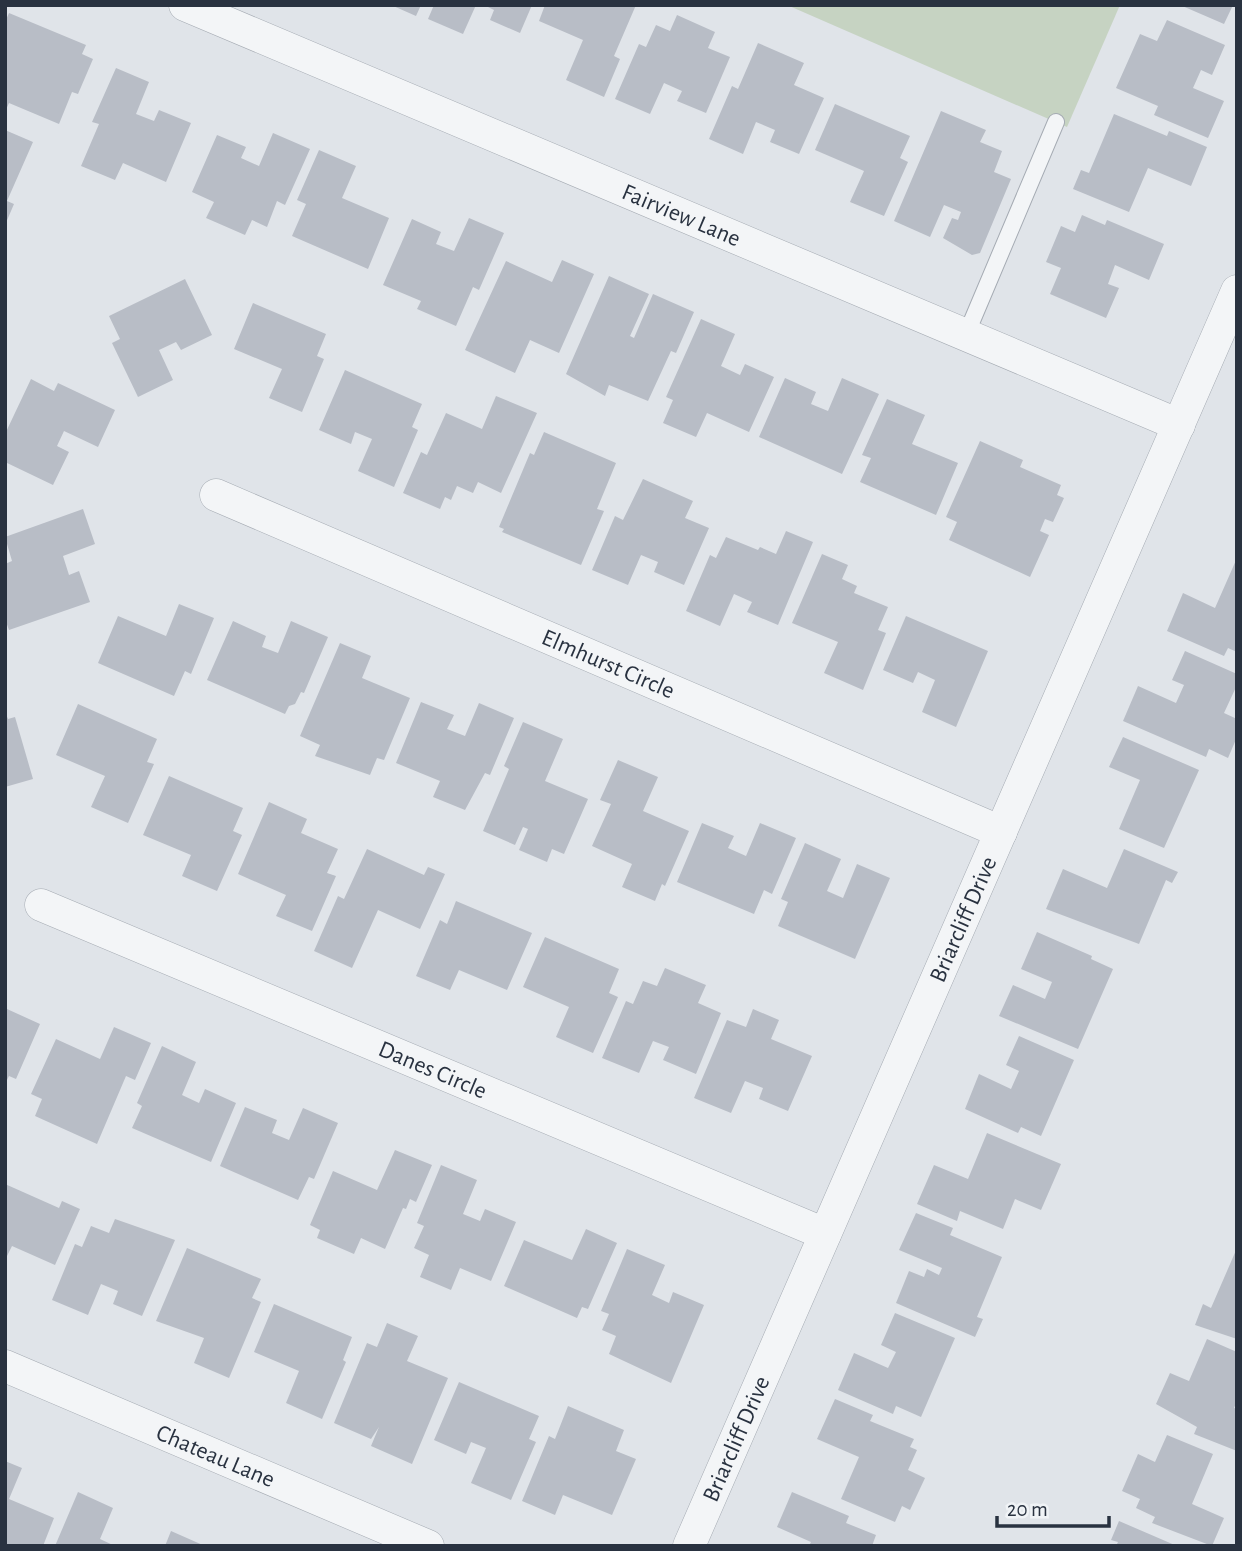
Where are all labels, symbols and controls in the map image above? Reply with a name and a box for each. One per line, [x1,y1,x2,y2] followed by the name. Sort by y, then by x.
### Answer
[618,180,744,251] street label: Fairview Lane
[538,625,678,703] street label: Elmhurst Circle
[926,853,1002,986] street label: Briarcliff Drive
[375,1037,490,1104] street label: Danes Circle
[699,1373,775,1506] street label: Briarcliff Drive
[153,1421,278,1492] street label: Chateau Lane
[997,1484,1109,1528] scale bar
[1007,1499,1048,1520] text: 20 m

